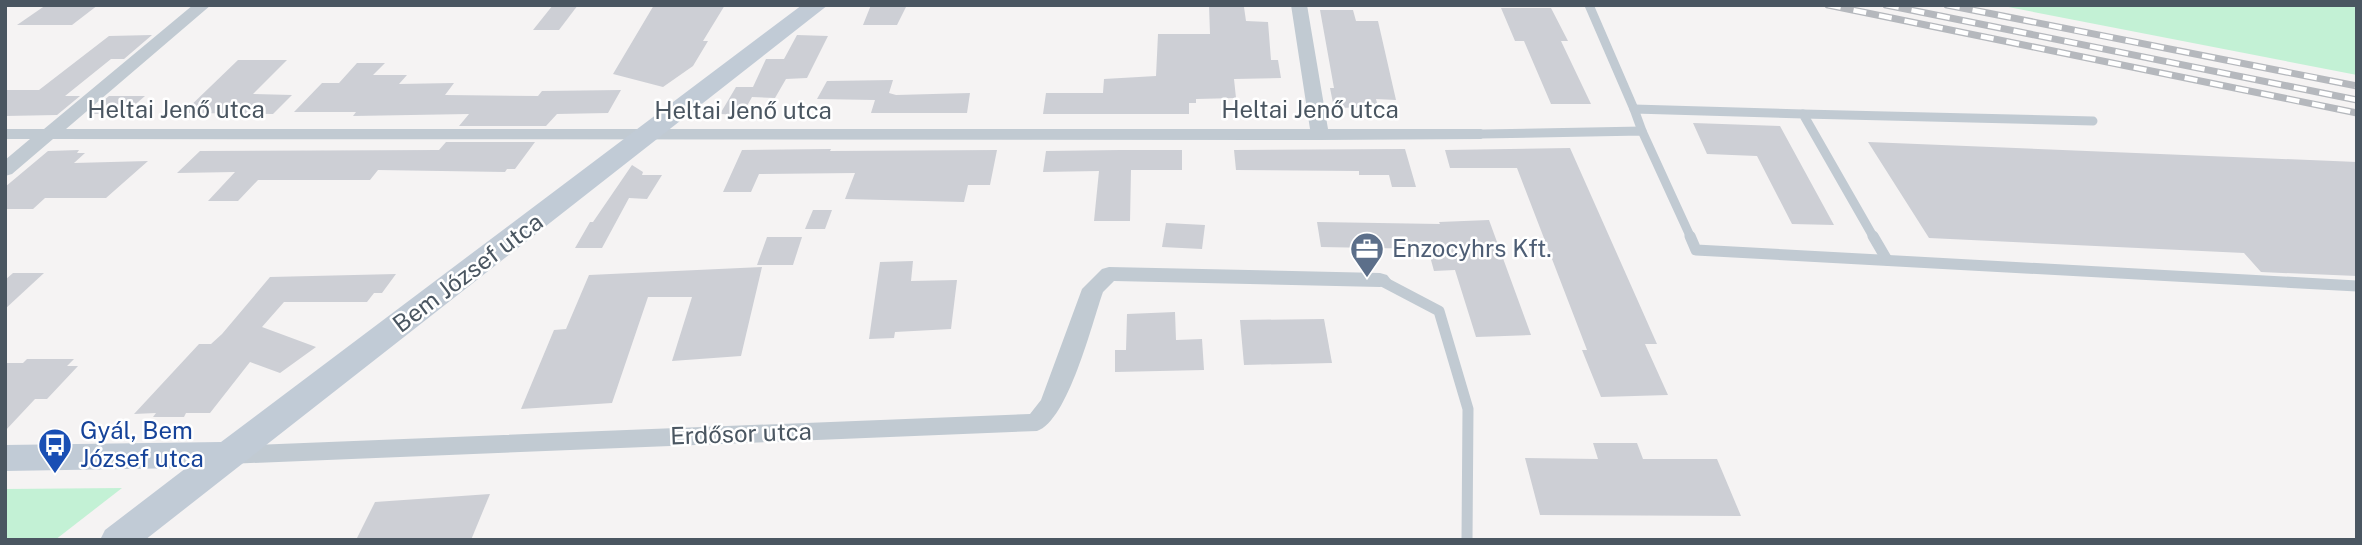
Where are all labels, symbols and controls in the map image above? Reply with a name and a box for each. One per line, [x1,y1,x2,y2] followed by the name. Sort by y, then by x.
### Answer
[87,95,265,123] street label: Heltai Jenő utca
[1221,95,1399,123] street label: Heltai Jenő utca
[654,96,832,124] street label: Heltai Jenő utca
[387,207,548,338] street label: Bem József utca
[1348,230,1386,279] office icon: Enzocyhrs Kft.
[1392,234,1552,262] place label: Enzocyhrs Kft.
[80,416,204,472] place label: Gyál, Bem József utca
[670,417,812,449] street label: Erdősor utca
[36,426,74,475] bus stop icon: Gyál, Bem József utca

